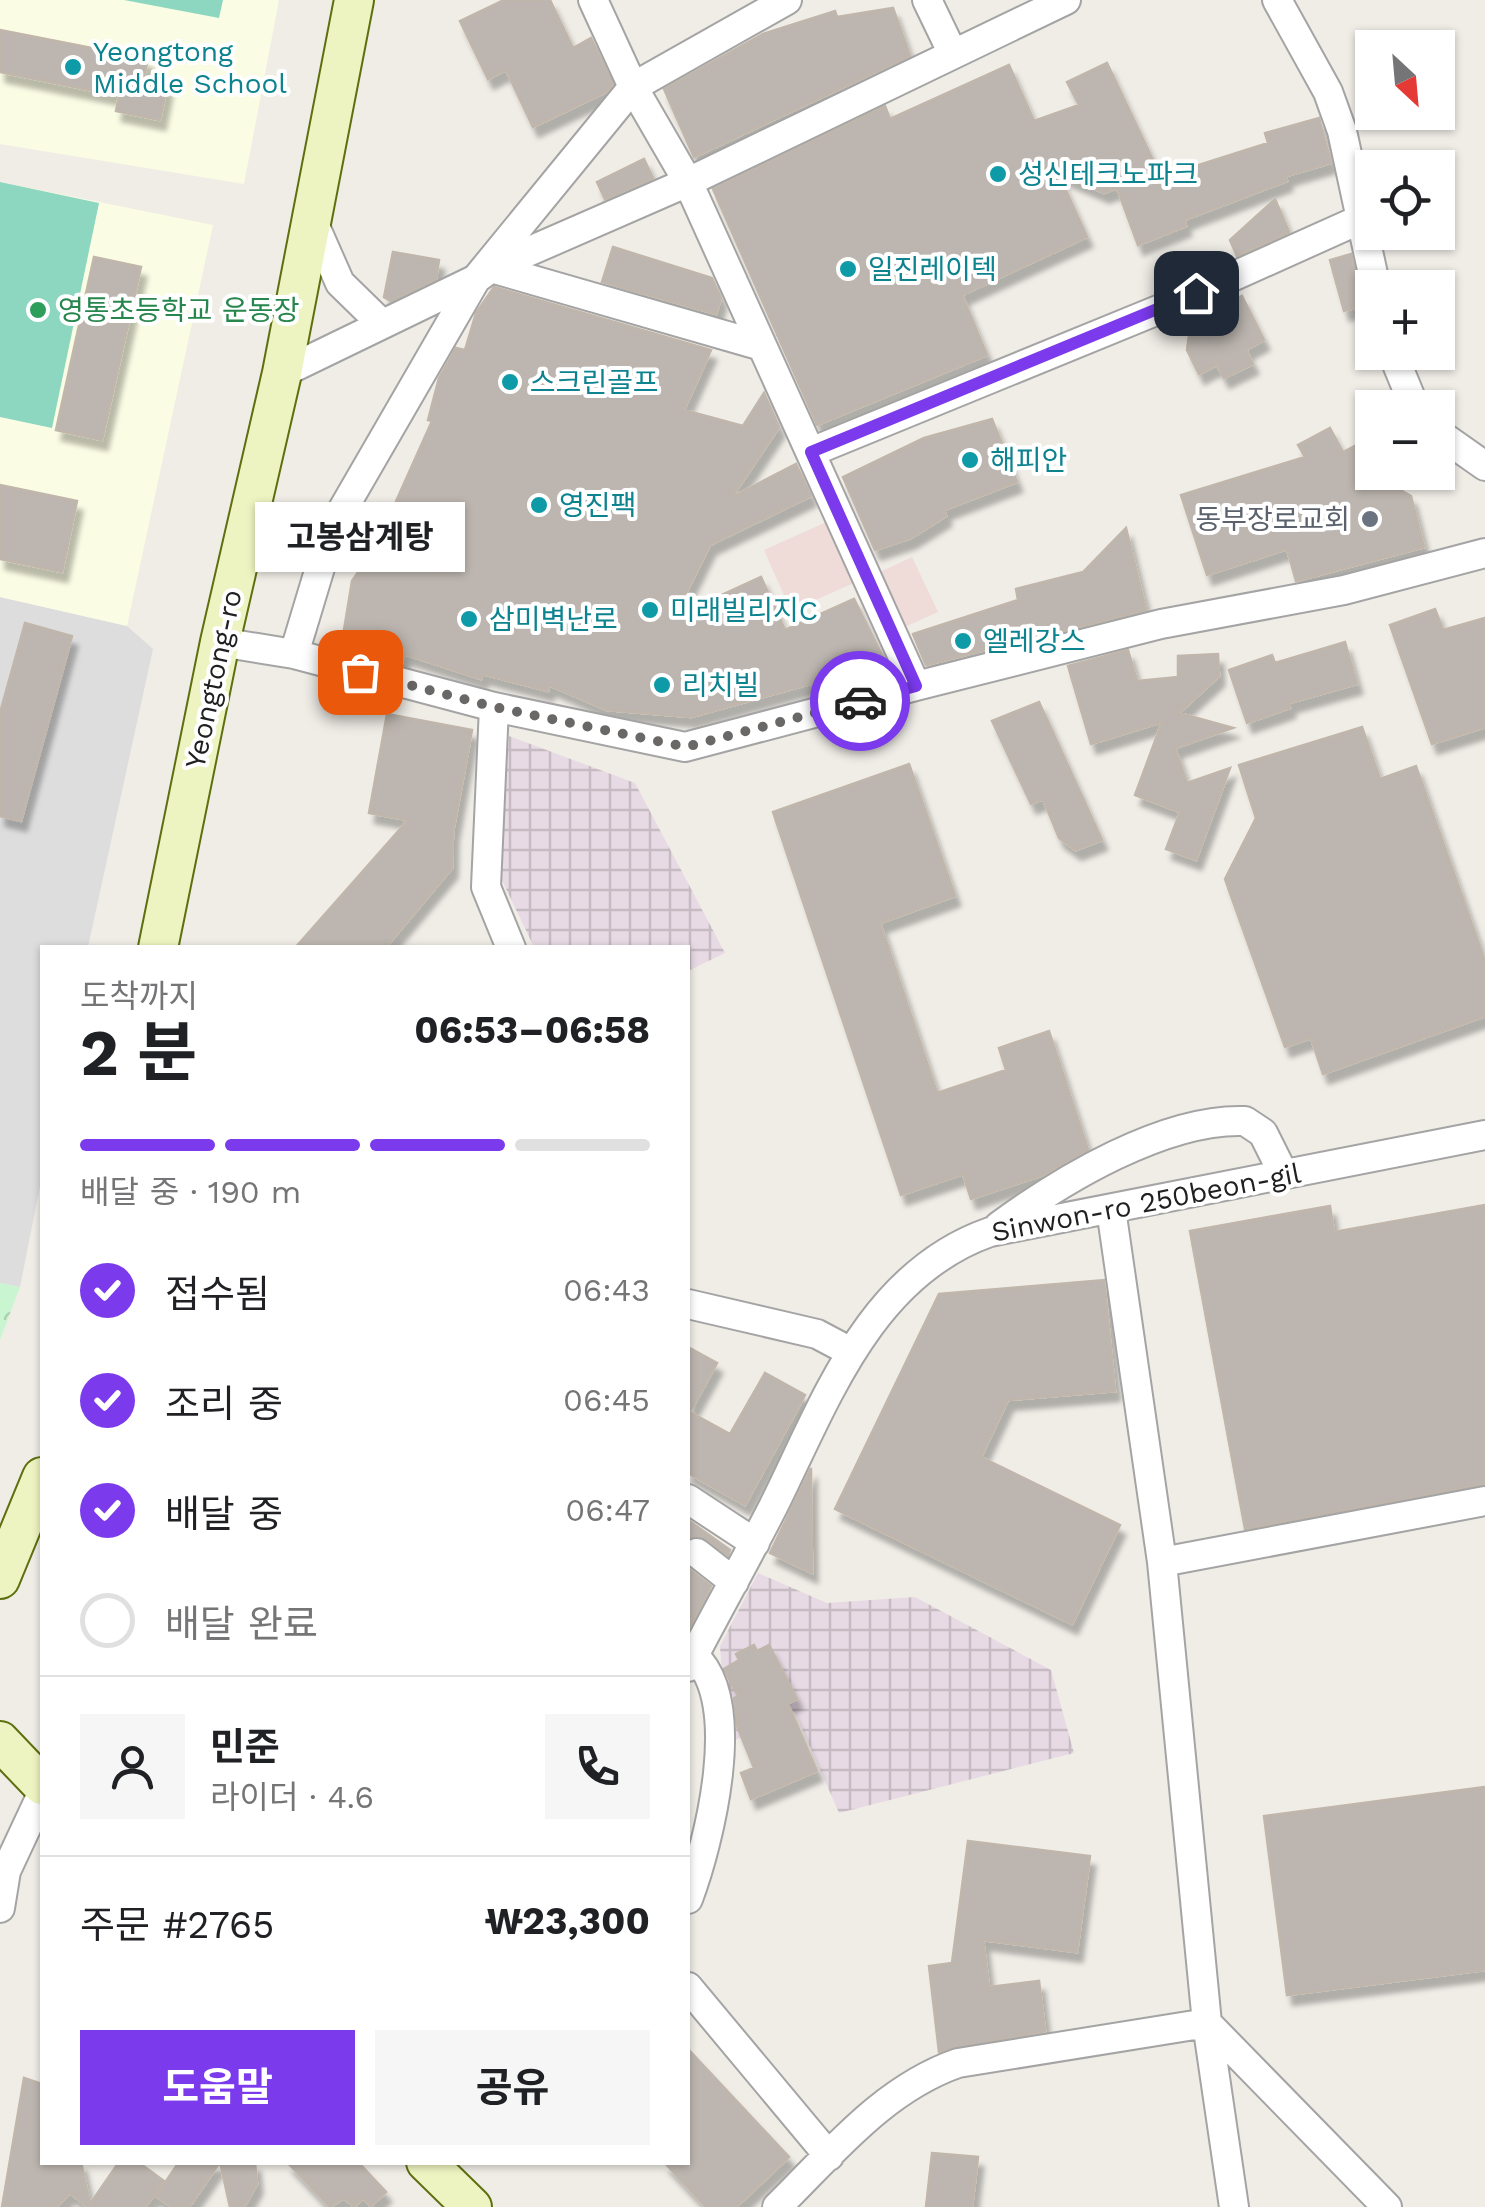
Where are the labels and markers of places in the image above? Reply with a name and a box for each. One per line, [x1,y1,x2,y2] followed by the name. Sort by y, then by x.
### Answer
[93,35,287,100] place label: Yeongtong Middle School
[62,56,84,78] marker: Yeongtong Middle School
[1018,158,1198,191] place label: 성신테크노파크
[987,163,1009,185] marker: 성신테크노파크
[1154,251,1239,336] pin
[868,253,997,286] place label: 일진레이텍
[837,258,859,280] marker: 일진레이텍
[58,294,299,327] place label: 영통초등학교 운동장
[27,299,49,321] marker: 영통초등학교 운동장
[530,366,659,399] place label: 스크린골프
[499,371,521,393] marker: 스크린골프
[990,444,1067,477] place label: 해피안
[959,449,981,471] marker: 해피안
[559,489,636,522] place label: 영진팩
[528,494,550,516] marker: 영진팩
[255,502,465,572] callout: 고봉삼계탕
[1195,503,1350,536] place label: 동부장로교회
[1359,508,1381,530] marker: 동부장로교회
[670,594,818,627] place label: 미래빌리지C
[639,599,661,621] marker: 미래빌리지C
[489,603,618,636] place label: 삼미벽난로
[458,608,480,630] marker: 삼미벽난로
[983,625,1086,658] place label: 엘레강스
[318,630,403,715] pin
[952,630,974,652] marker: 엘레강스
[682,669,759,702] place label: 리치빌
[651,674,673,696] marker: 리치빌

